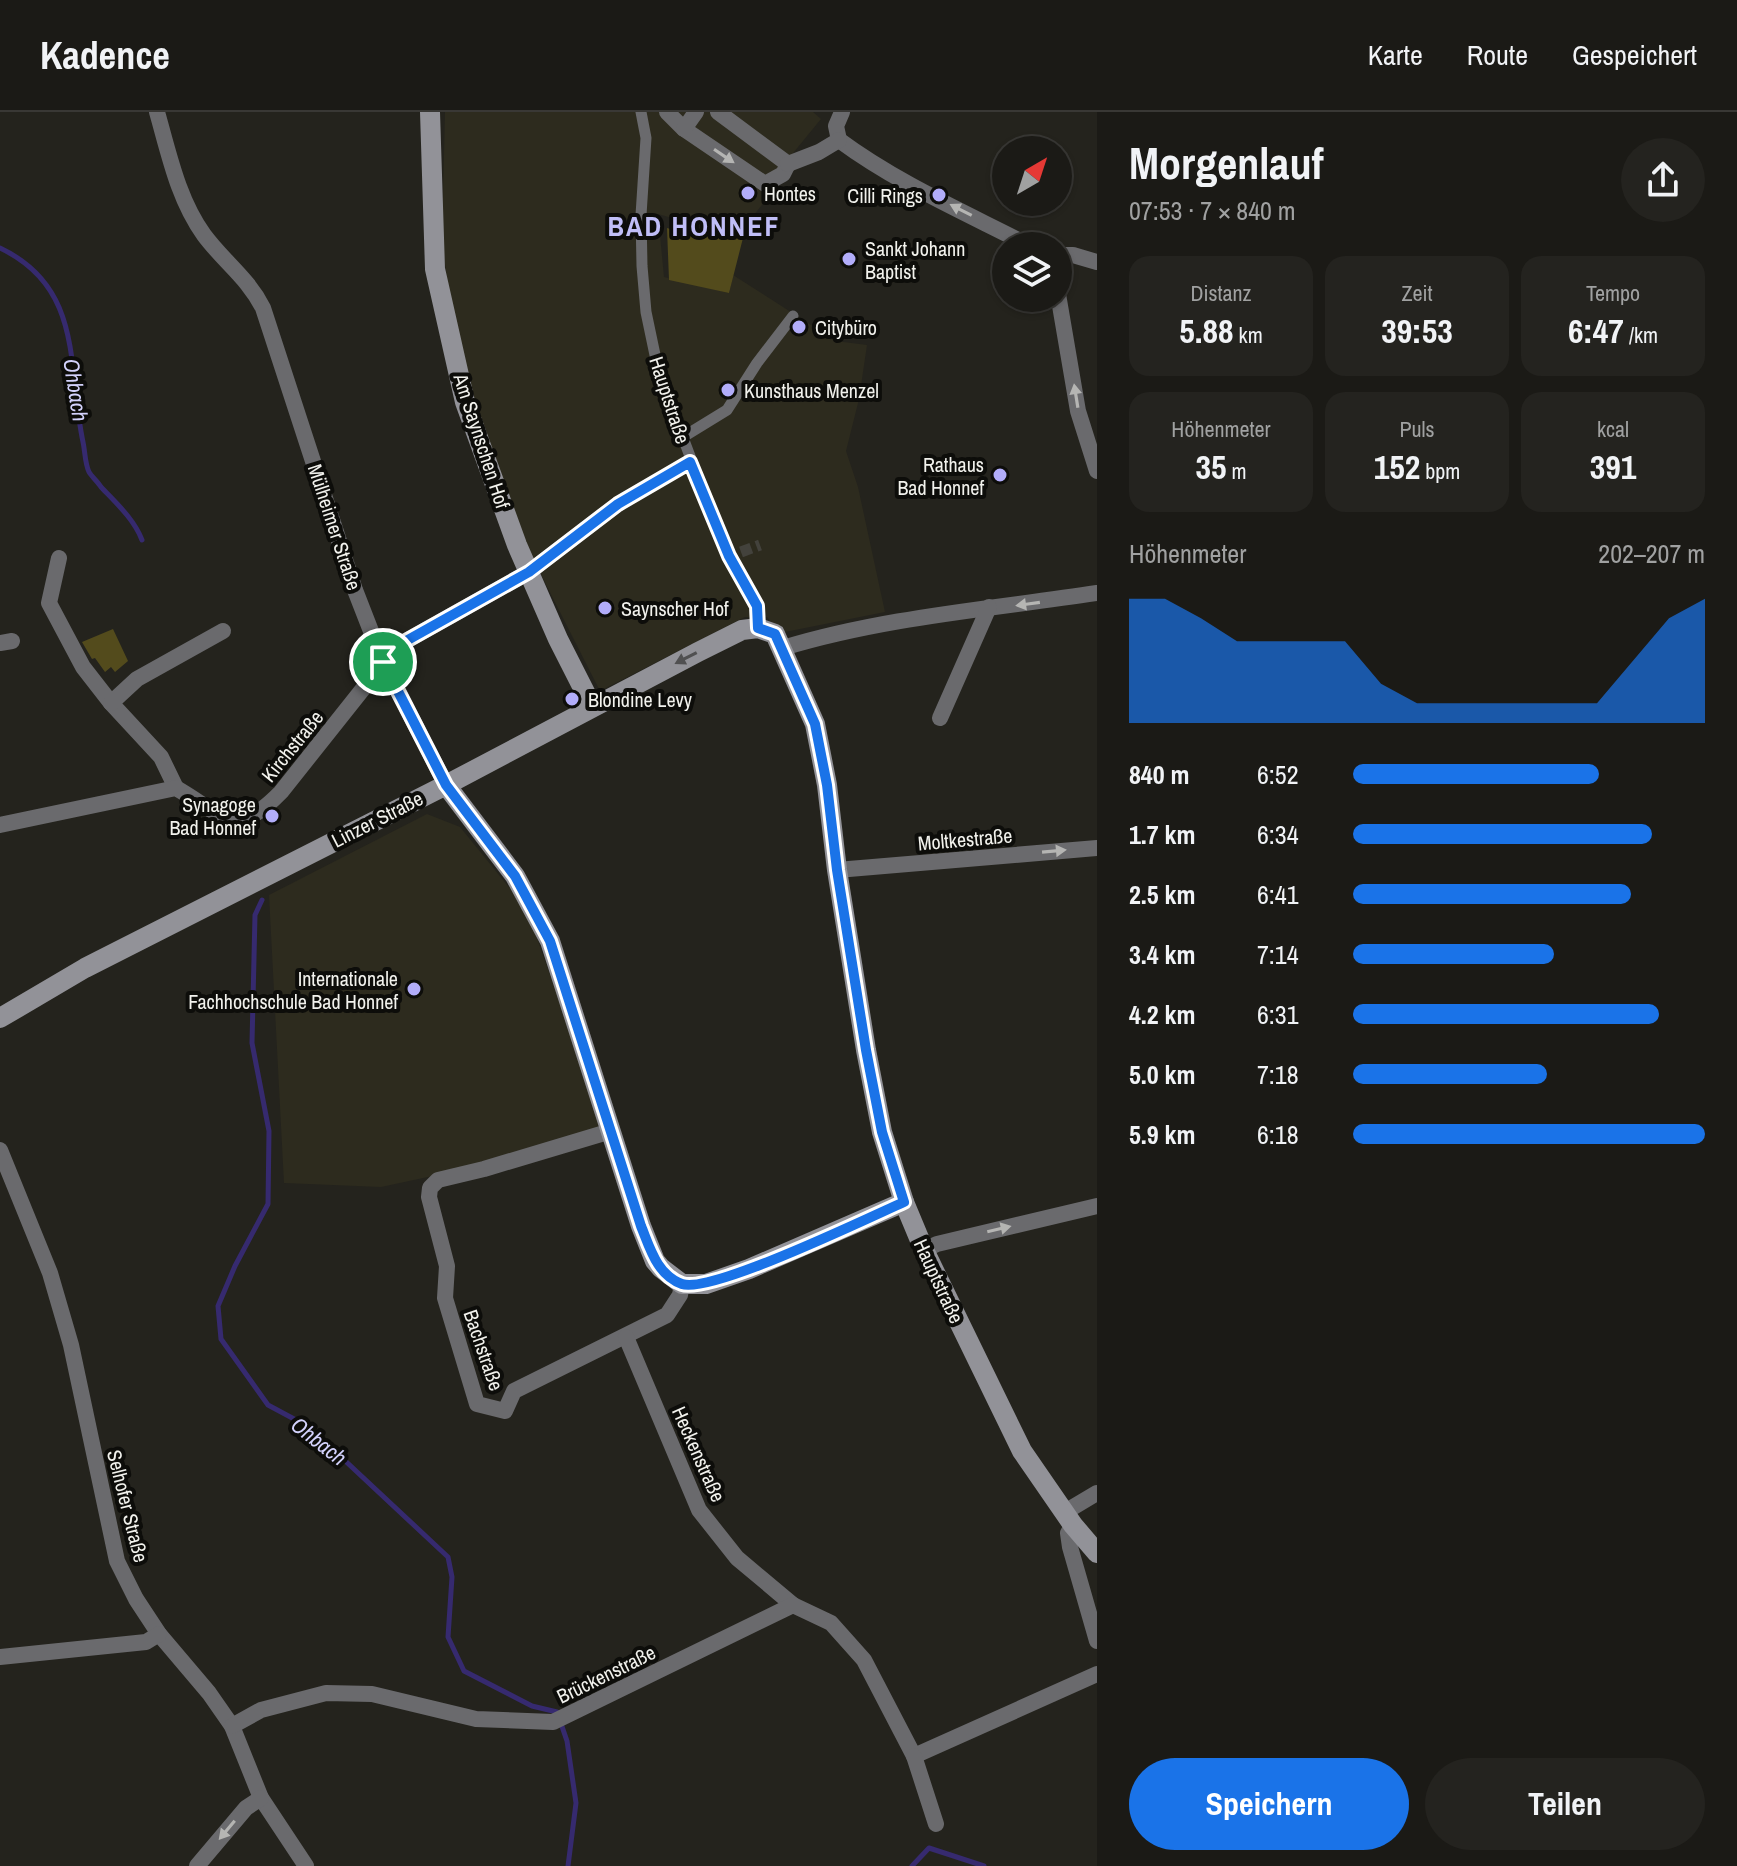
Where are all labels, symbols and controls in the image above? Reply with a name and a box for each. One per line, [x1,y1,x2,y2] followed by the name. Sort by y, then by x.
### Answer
[40,30,170,81] text: Kadence
[1368,36,1423,74] text: Karte
[1467,36,1528,74] text: Route
[1572,36,1697,74] text: Gespeichert
[1129,133,1323,193] text: Morgenlauf
[992,136,1072,216] north arrow
[992,136,1072,312] map controls
[1621,138,1705,222] button: share
[714,149,735,164] one-way arrow
[764,180,816,207] place label: Hontes
[847,182,923,209] place label: Cilli Rings
[739,184,757,202] marker: Hontes
[930,186,948,204] marker: Cilli Rings
[1129,193,1296,228] text: 07:53 · 7 × 840 m
[949,204,972,217] one-way arrow
[607,207,781,245] district label: BAD HONNEF
[992,232,1072,312] button: layers
[865,235,965,285] place label: Sankt Johann Baptist
[840,250,858,268] marker: Sankt Johann Baptist
[1190,278,1252,308] text: Distanz
[1401,278,1433,308] text: Zeit
[1586,278,1640,308] text: Tempo
[1179,308,1234,354] text: 5.88
[1381,308,1453,354] text: 39:53
[1568,308,1624,354] text: 6:47
[815,314,877,341] place label: Citybüro
[790,318,808,336] marker: Citybüro
[1234,320,1263,350] text: km
[1624,320,1658,350] text: /km
[643,353,697,447] street label: Hauptstraße
[56,356,96,424] water label: Ohbach
[447,369,517,512] street label: Am Saynschen Hof
[744,377,879,404] place label: Kunsthaus Menzel
[719,381,737,399] marker: Kunsthaus Menzel
[1069,384,1081,409] one-way arrow
[1171,414,1271,444] text: Höhenmeter
[1399,414,1435,444] text: Puls
[1597,414,1629,444] text: kcal
[1195,444,1226,490] text: 35
[1374,444,1420,490] text: 152
[1590,444,1636,490] text: 391
[897,451,984,501] place label: Rathaus Bad Honnef
[1226,456,1247,486] text: m
[1420,456,1460,486] text: bpm
[302,460,368,594] street label: Mülheimer Straße
[991,466,1009,484] marker: Rathaus Bad Honnef
[1129,536,1246,571] text: Höhenmeter
[1598,536,1705,571] text: 202–207 m
[621,595,729,622] place label: Saynscher Hof
[1015,598,1040,611] one-way arrow
[596,599,614,617] marker: Saynscher Hof
[349,628,417,696] pin
[361,640,405,684] icon: arrive
[675,651,698,664] one-way arrow
[588,686,693,713] place label: Blondine Levy
[563,690,581,708] marker: Blondine Levy
[255,705,329,787] street label: Kirchstraße
[1129,757,1189,792] text: 840 m
[1257,757,1299,792] text: 6:52
[327,784,427,854] street label: Linzer Straße
[169,791,256,841] place label: Synagoge Bad Honnef
[263,807,281,825] marker: Synagoge Bad Honnef
[1129,817,1195,852] text: 1.7 km
[1257,817,1299,852] text: 6:34
[917,821,1013,857] street label: Moltkestraße
[1042,845,1067,858] one-way arrow
[1129,877,1195,912] text: 2.5 km
[1257,877,1299,912] text: 6:41
[1129,937,1195,972] text: 3.4 km
[1257,937,1299,972] text: 7:14
[188,965,398,1015] place label: Internationale Fachhochschule Bad Honnef
[405,980,423,998] marker: Internationale Fachhochschule Bad Honnef
[1129,997,1195,1032] text: 4.2 km
[1257,997,1299,1032] text: 6:31
[1129,1057,1195,1092] text: 5.0 km
[1257,1057,1299,1092] text: 7:18
[1129,1117,1195,1152] text: 5.9 km
[1257,1117,1299,1152] text: 6:18
[986,1223,1011,1235] one-way arrow
[908,1234,970,1328] street label: Hauptstraße
[458,1306,510,1394] street label: Bachstraße
[666,1402,732,1506] street label: Heckenstraße
[285,1410,353,1472] water label: Ohbach
[101,1447,155,1565] street label: Selhofer Straße
[552,1638,660,1710] street label: Brückenstraße
[1129,1758,1409,1850] button: Speichern
[1425,1758,1705,1850] button: Teilen
[219,1820,236,1840] one-way arrow

